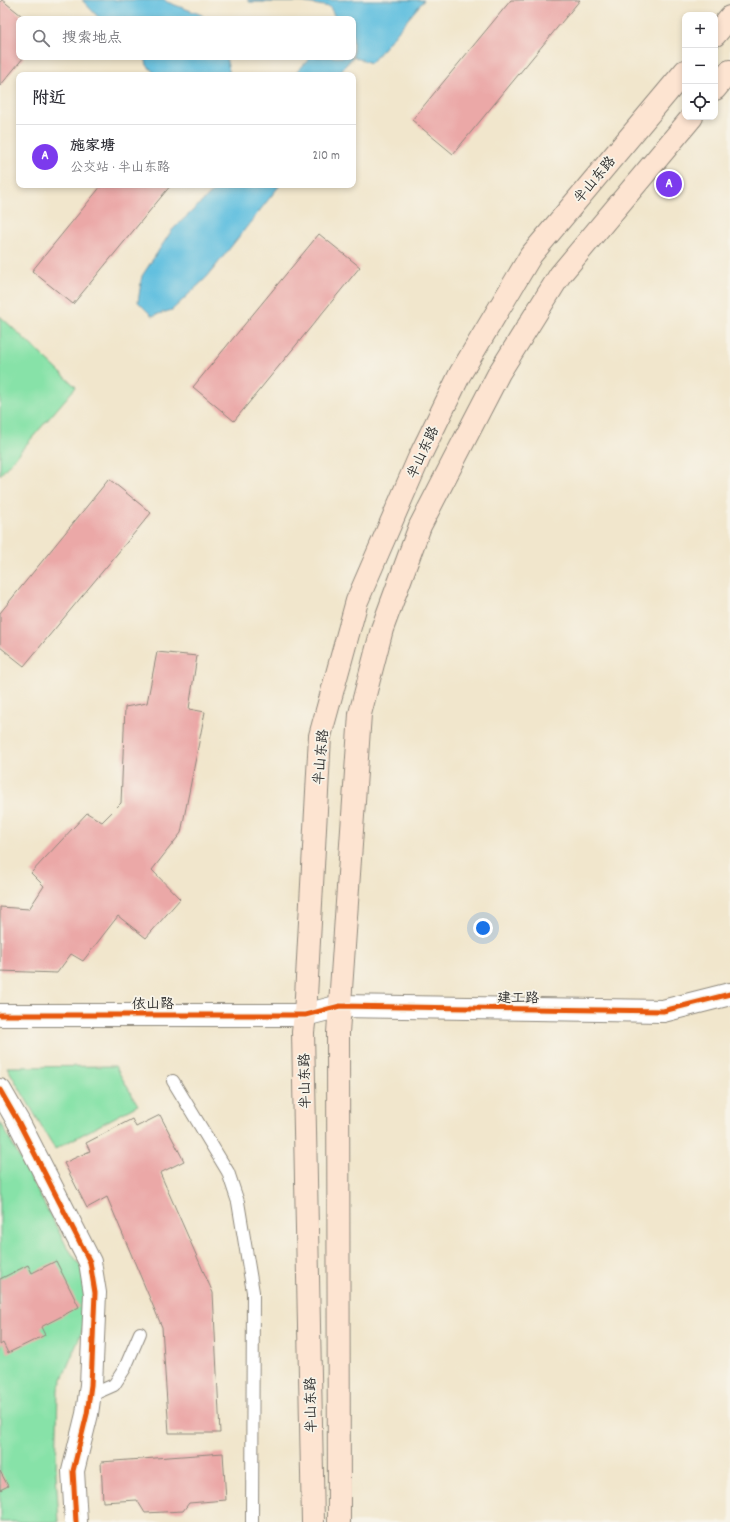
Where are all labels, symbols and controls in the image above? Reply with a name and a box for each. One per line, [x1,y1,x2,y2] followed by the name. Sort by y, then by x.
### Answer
[682,12,718,120] map controls
[682,12,718,48] button: +
[16,16,356,60] search box
[30,27,52,49] icon: search
[62,28,122,50] text: 搜索地点
[682,48,718,84] button: −
[682,84,718,120] button: locate
[32,88,66,112] text: 附近
[70,136,115,158] text: 施家塘
[41,147,49,166] text: A
[312,147,340,166] text: 210 m
[570,152,621,208] street label: 半山东路
[70,159,170,178] text: 公交站 · 半山东路
[656,169,682,199] pin: A
[403,423,445,482] street label: 半山东路
[310,728,334,786] street label: 半山东路
[473,918,493,938] your location
[497,989,539,1009] street label: 建工路
[132,995,174,1015] street label: 依山路
[296,1053,316,1109] street label: 半山东路
[302,1377,322,1433] street label: 半山东路

